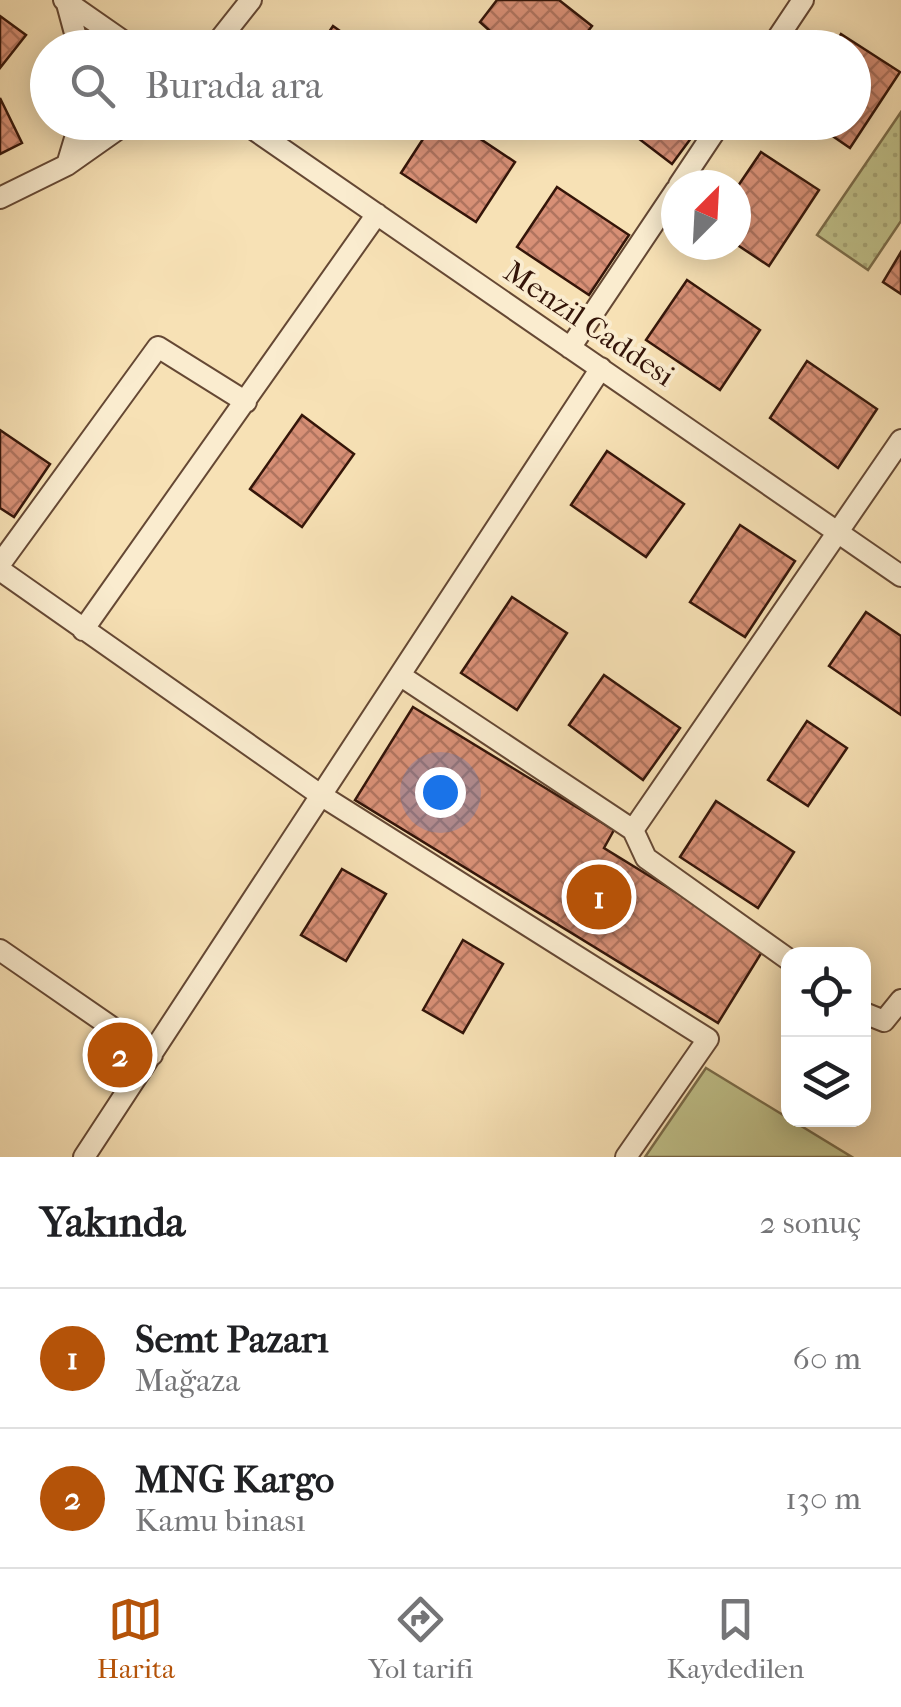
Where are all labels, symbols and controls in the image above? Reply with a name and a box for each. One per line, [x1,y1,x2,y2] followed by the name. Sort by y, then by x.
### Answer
[30,30,871,140] search box
[65,58,120,113] icon: search
[145,63,323,108] text: Burada ara
[661,170,751,260] north arrow
[497,254,681,394] street label: Menzil Caddesi
[415,767,466,818] your location
[566,860,632,934] pin: 1
[781,947,871,1127] map controls
[781,947,871,1037] button: locate
[88,1018,152,1092] pin: 2
[781,1037,871,1127] button: layers
[40,1198,185,1247] text: Yakında
[760,1204,861,1241] text: 2 sonuç
[135,1317,328,1362] text: Semt Pazarı
[67,1340,78,1377] text: 1
[793,1340,861,1377] text: 60 m
[135,1362,240,1399] text: Mağaza
[135,1457,334,1502] text: MNG Kargo
[64,1480,81,1517] text: 2
[785,1480,861,1517] text: 130 m
[135,1502,306,1539] text: Kamu binası
[97,1592,175,1685] tab: Harita
[368,1592,473,1685] tab: Yol tarifi
[667,1592,804,1685] tab: Kaydedilen

